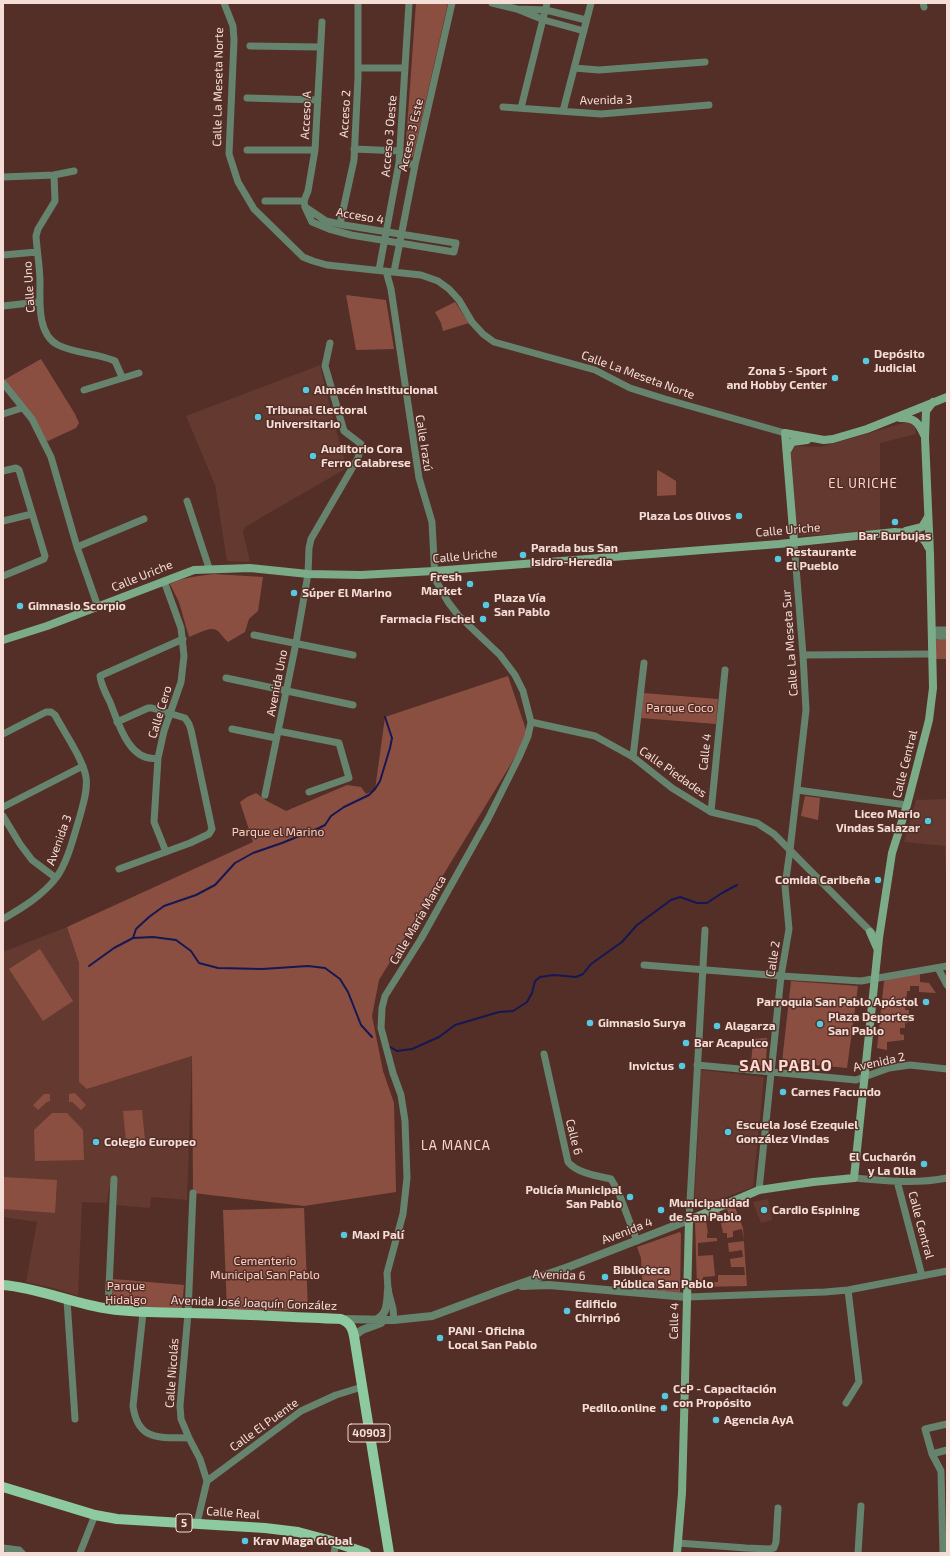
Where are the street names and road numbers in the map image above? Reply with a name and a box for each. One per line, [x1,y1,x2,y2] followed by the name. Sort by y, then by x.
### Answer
[210,27,226,147] street label: Calle La Meseta Norte
[298,90,314,140] street label: Acceso A
[337,90,353,138] street label: Acceso 2
[580,92,632,108] street label: Avenida 3
[378,95,400,177] street label: Acceso 3 Oeste
[396,97,426,173] street label: Acceso 3 Este
[335,205,385,227] street label: Acceso 4
[20,261,38,313] street label: Calle Uno
[579,348,697,402] street label: Calle La Meseta Norte
[412,414,436,472] street label: Calle Irazú
[755,520,821,540] street label: Calle Uriche
[432,546,498,566] street label: Calle Uriche
[109,557,175,595] street label: Calle Uriche
[779,589,801,697] street label: Calle La Meseta Sur
[263,648,291,718] street label: Avenida Uno
[145,684,175,740] street label: Calle Cero
[890,729,920,799] street label: Calle Central
[696,733,714,771] street label: Calle 4
[636,743,710,801] street label: Calle Piedades
[43,813,75,867] street label: Avenida 3
[387,873,449,967] street label: Calle María Manca
[763,940,783,978] street label: Calle 2
[852,1049,906,1075] street label: Avenida 2
[563,1118,585,1156] street label: Calle 6
[905,1190,937,1260] street label: Calle Central
[599,1215,655,1247] street label: Avenida 4
[532,1267,586,1283] street label: Avenida 6
[171,1293,337,1313] street label: Avenida José Joaquín González
[666,1302,682,1340] street label: Calle 4
[162,1338,182,1408] street label: Calle Nicolás
[227,1395,301,1455] street label: Calle El Puente
[348,1424,390,1442] road number: 40903
[206,1504,260,1522] street label: Calle Real
[176,1514,192,1532] road number: 5

